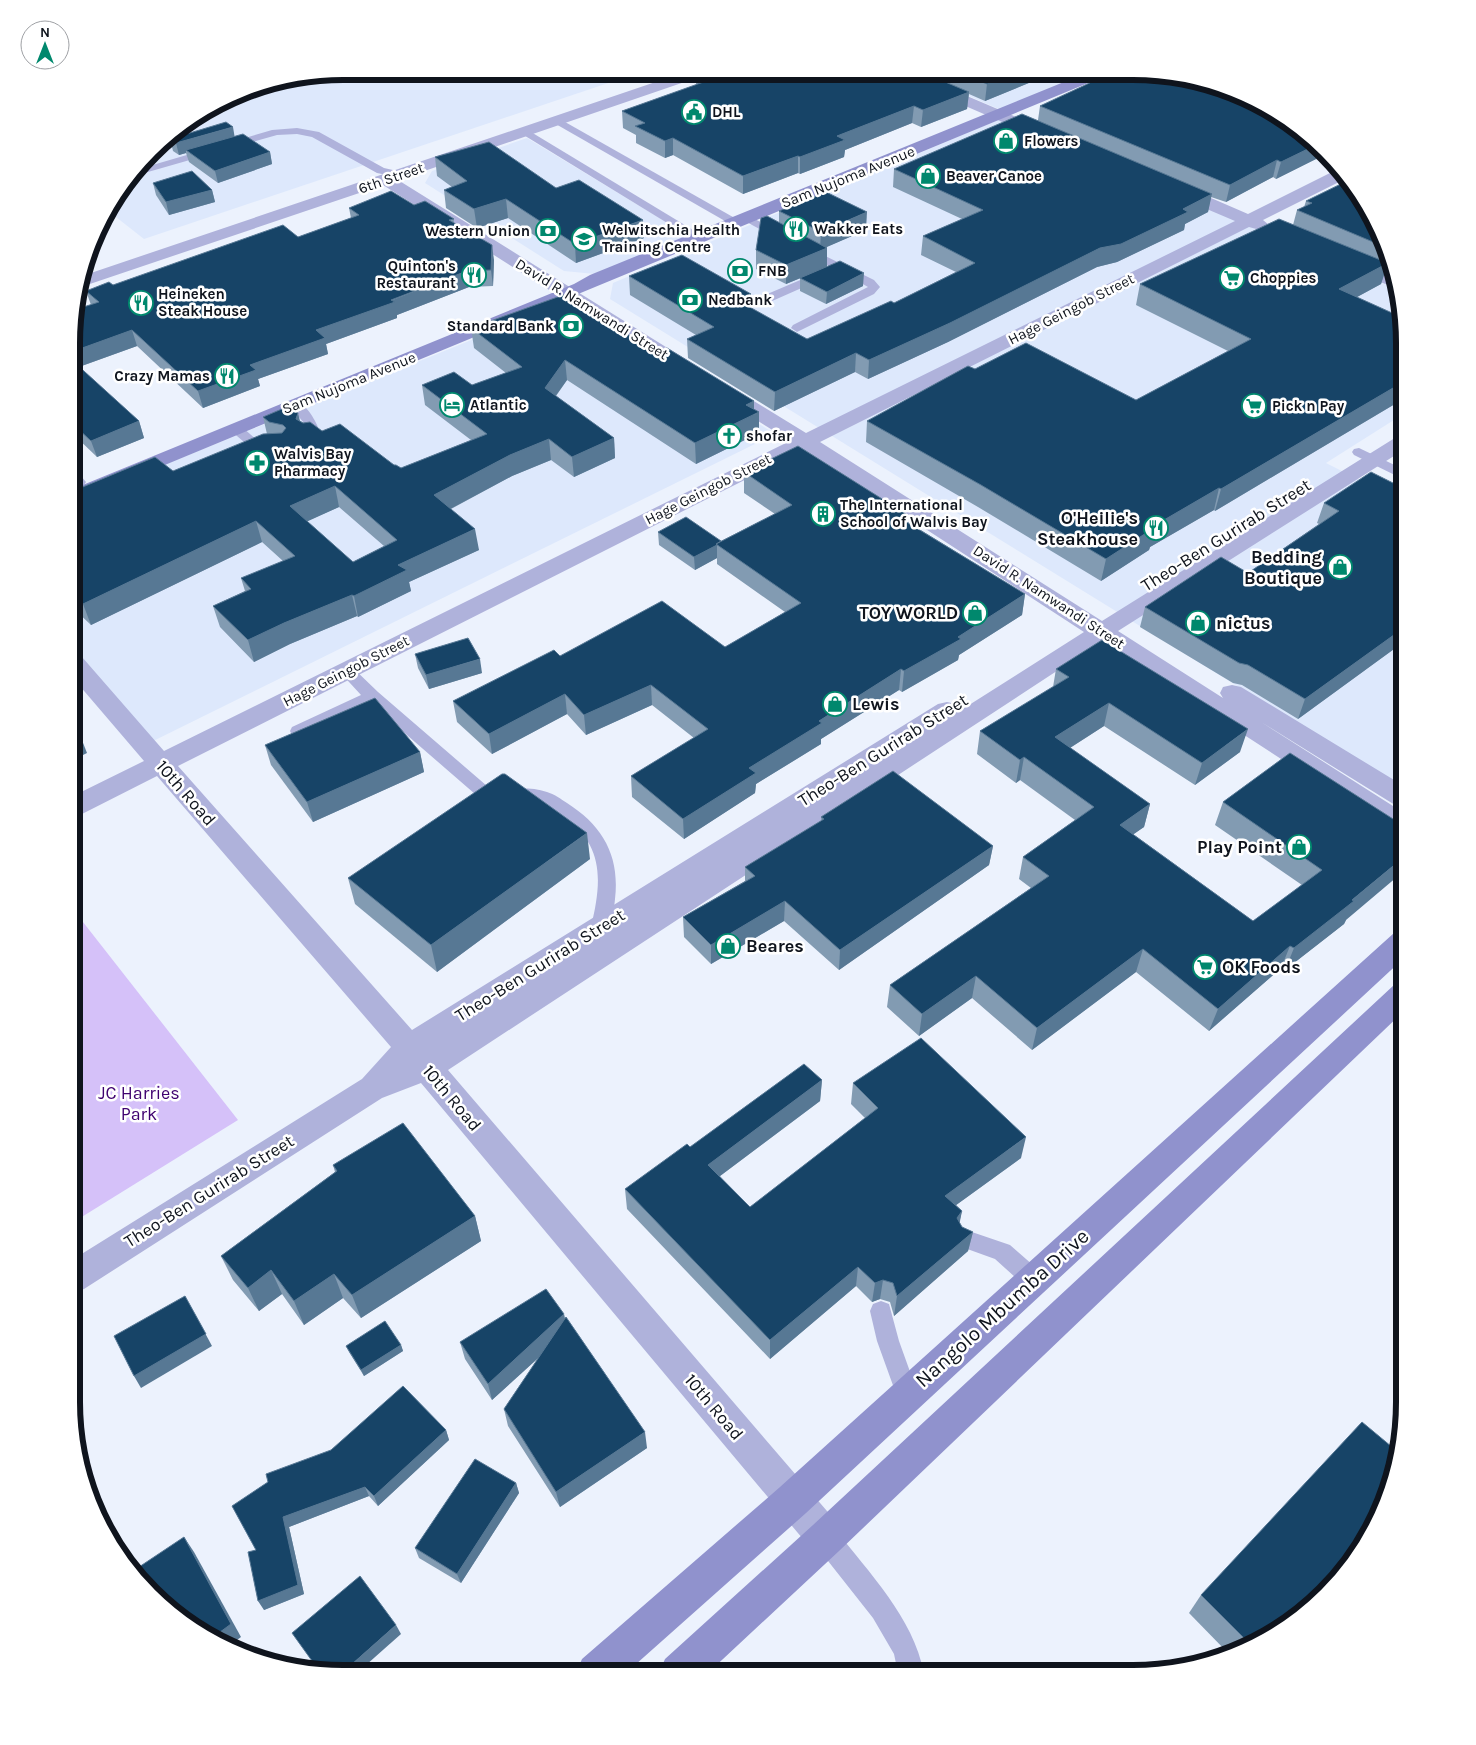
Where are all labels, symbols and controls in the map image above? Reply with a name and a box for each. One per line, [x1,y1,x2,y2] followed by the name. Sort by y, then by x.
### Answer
[20,20,70,70] north arrow
[40,24,50,41] text: N
[681,99,707,125] public building icon: DHL
[712,103,741,121] place label: DHL
[993,128,1019,154] shop icon: Flowers
[1024,132,1078,150] place label: Flowers
[779,142,917,212] street label: Sam Nujoma Avenue
[356,158,426,198] street label: 6th Street
[915,163,941,189] shop icon: Beaver Canoe
[946,167,1042,185] place label: Beaver Canoe
[783,216,809,242] restaurant icon: Wakker Eats
[535,218,561,244] bank icon: Western Union
[814,220,903,238] place label: Wakker Eats
[602,221,740,256] place label: Welwitschia Health Training Centre
[425,222,530,240] place label: Western Union
[571,226,597,252] school or university icon: Welwitschia Health Training Centre
[512,255,672,364] street label: David R. Namwandi Street
[376,257,456,292] place label: Quinton's Restaurant
[727,258,753,284] bank icon: FNB
[461,262,487,288] restaurant icon: Quinton's Restaurant
[758,262,787,280] place label: FNB
[1219,265,1245,291] supermarket icon: Choppies
[1005,269,1137,349] street label: Hage Geingob Street
[1250,269,1317,287] place label: Choppies
[158,285,247,320] place label: Heineken Steak House
[677,287,703,313] bank icon: Nedbank
[128,290,154,316] restaurant icon: Heineken Steak House
[708,291,772,309] place label: Nedbank
[558,313,584,339] bank icon: Standard Bank
[447,317,554,335] place label: Standard Bank
[280,348,418,418] street label: Sam Nujoma Avenue
[214,363,240,389] restaurant icon: Crazy Mamas
[114,367,210,385] place label: Crazy Mamas
[439,392,465,418] hotel icon: Atlantic
[1241,393,1267,419] supermarket icon: Pick n Pay
[470,396,527,414] place label: Atlantic
[1272,397,1345,415] place label: Pick n Pay
[716,423,742,449] church icon: shofar
[746,427,792,445] place label: shofar
[274,445,352,480] place label: Walvis Bay Pharmacy
[642,449,774,529] street label: Hage Geingob Street
[244,450,270,476] pharmacy icon: Walvis Bay Pharmacy
[1137,474,1315,596] street label: Theo-Ben Gurirab Street
[840,496,988,531] place label: The International School of Walvis Bay
[810,501,836,527] building icon: The International School of Walvis Bay
[1037,507,1138,550] place label: O'Heilie's Steakhouse
[1143,515,1169,541] restaurant icon: O'Heilie's Steakhouse
[970,541,1128,653] street label: David R. Namwandi Street
[1244,546,1323,589] place label: Bedding Boutique
[1327,554,1353,580] shop icon: Bedding Boutique
[962,600,988,626] shop icon: TOY WORLD
[859,602,958,624] place label: TOY WORLD
[1185,610,1211,636] shop icon: nictus
[1216,612,1271,634] place label: nictus
[280,631,412,711] street label: Hage Geingob Street
[794,689,972,811] street label: Theo-Ben Gurirab Street
[822,691,848,717] shop icon: Lewis
[852,693,899,715] place label: Lewis
[151,756,221,830] street label: 10th Road
[1286,834,1312,860] shop icon: Play Point
[1197,836,1282,858] place label: Play Point
[451,904,629,1026] street label: Theo-Ben Gurirab Street
[715,933,741,959] shop icon: Beares
[746,935,804,957] place label: Beares
[1192,954,1218,980] supermarket icon: OK Foods
[1222,956,1301,978] place label: OK Foods
[418,1060,486,1136] street label: 10th Road
[98,1082,180,1125] park label: JC Harries Park
[120,1130,298,1252] street label: Theo-Ben Gurirab Street
[910,1224,1094,1392] street label: Nangolo Mbumba Drive
[680,1369,748,1445] street label: 10th Road

